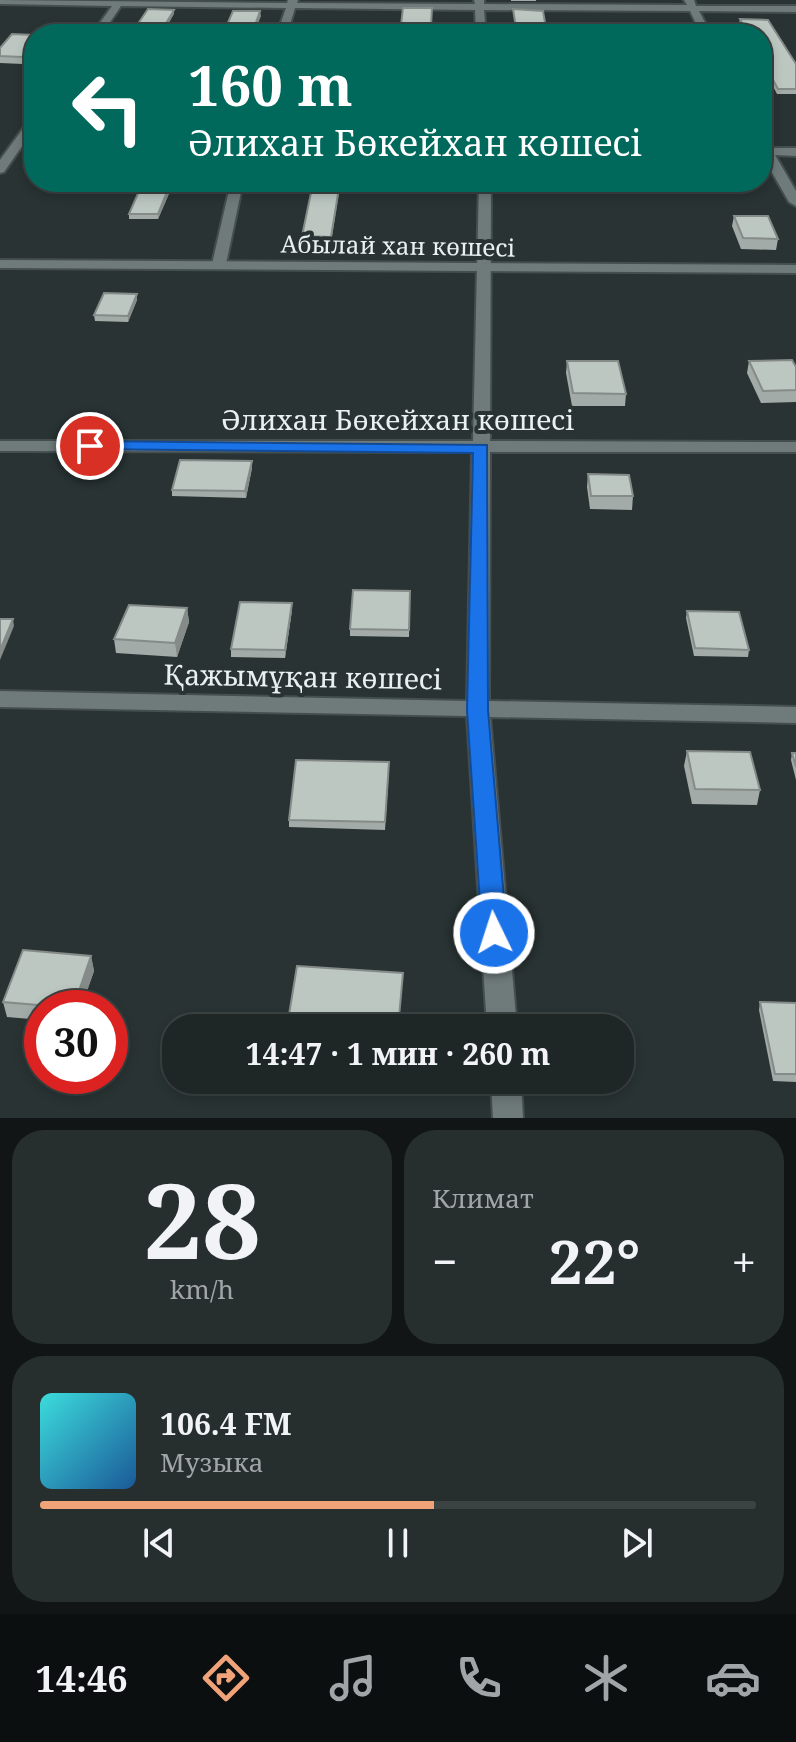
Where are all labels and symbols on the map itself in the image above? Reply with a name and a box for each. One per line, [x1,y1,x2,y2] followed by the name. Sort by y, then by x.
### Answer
[280,226,516,264] street label: Абылай хан көшесі
[221,400,575,438] street label: Әлихан Бөкейхан көшесі
[56,412,124,480] pin
[163,655,443,697] street label: Қажымұқан көшесі
[452,891,536,975] position arrow
[24,990,128,1094] speed limit sign: 30

